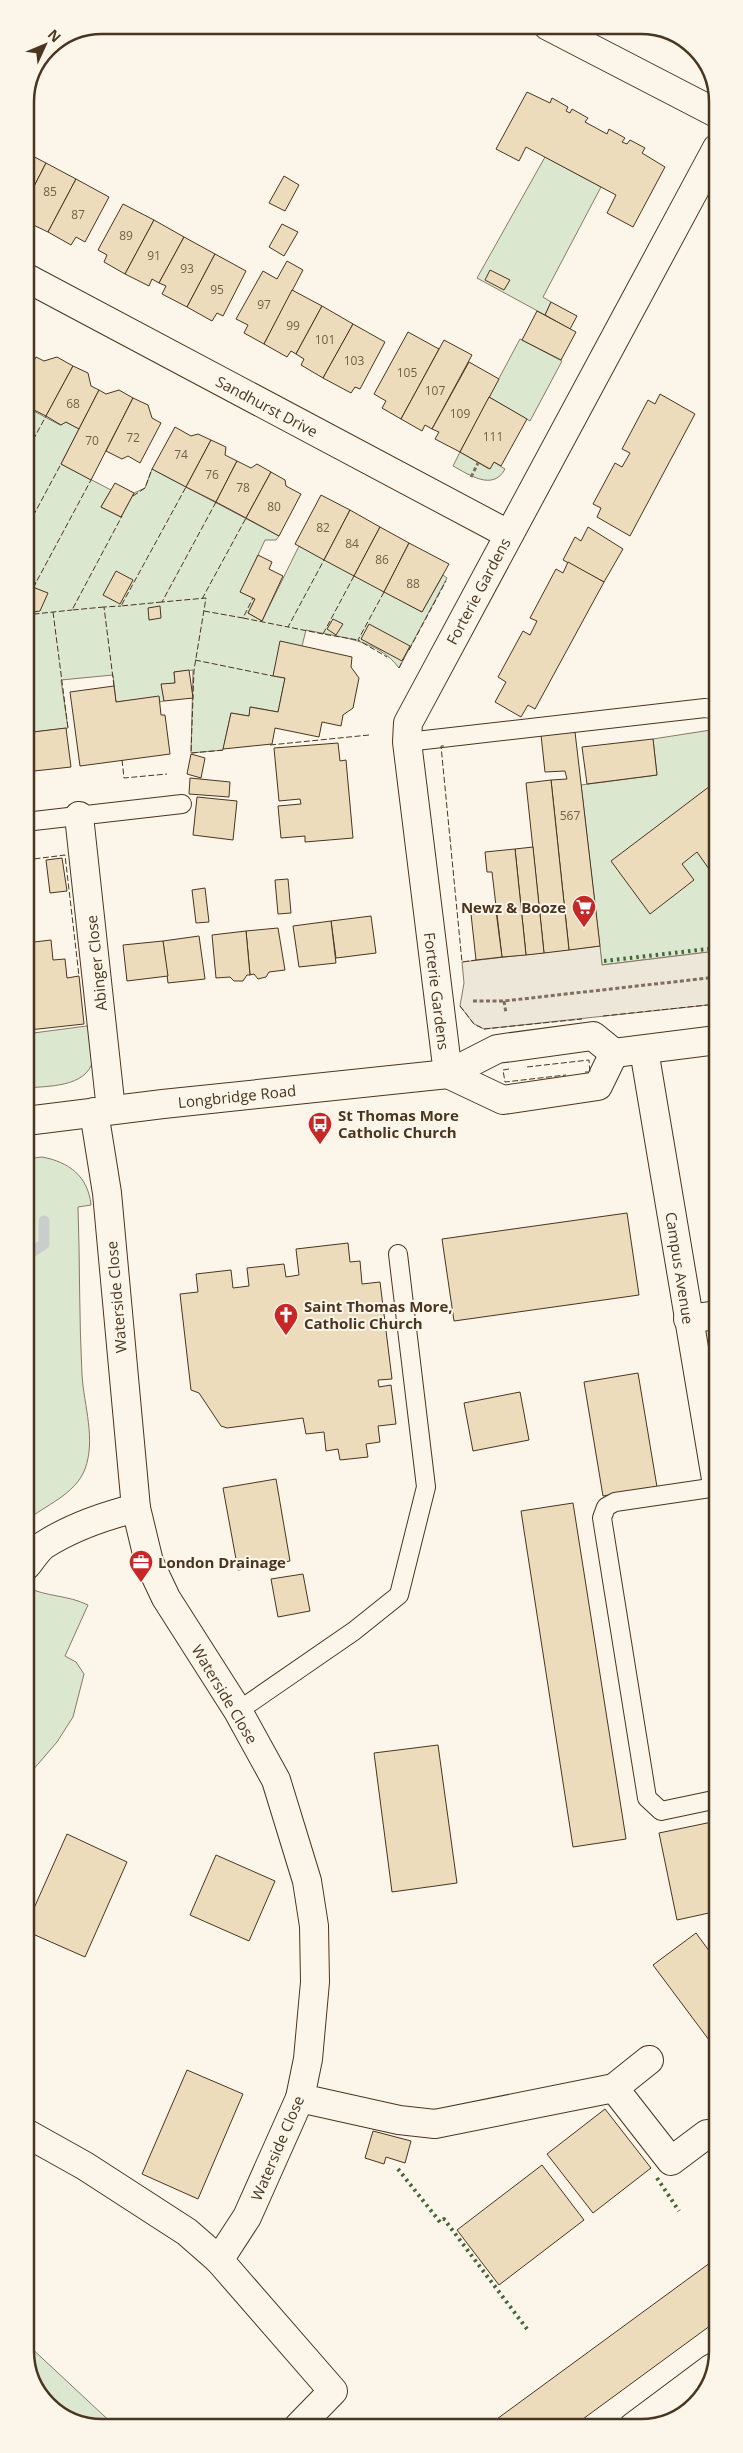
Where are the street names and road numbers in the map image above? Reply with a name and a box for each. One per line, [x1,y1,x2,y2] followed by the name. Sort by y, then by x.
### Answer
[213,371,321,441] street label: Sandhurst Drive
[441,534,515,648] street label: Forterie Gardens
[81,914,111,1012] street label: Abinger Close
[420,931,454,1051] street label: Forterie Gardens
[177,1080,297,1112] street label: Longbridge Road
[661,1210,699,1326] street label: Campus Avenue
[101,1240,131,1354] street label: Waterside Close
[187,1641,263,1747] street label: Waterside Close
[246,2092,308,2204] street label: Waterside Close

